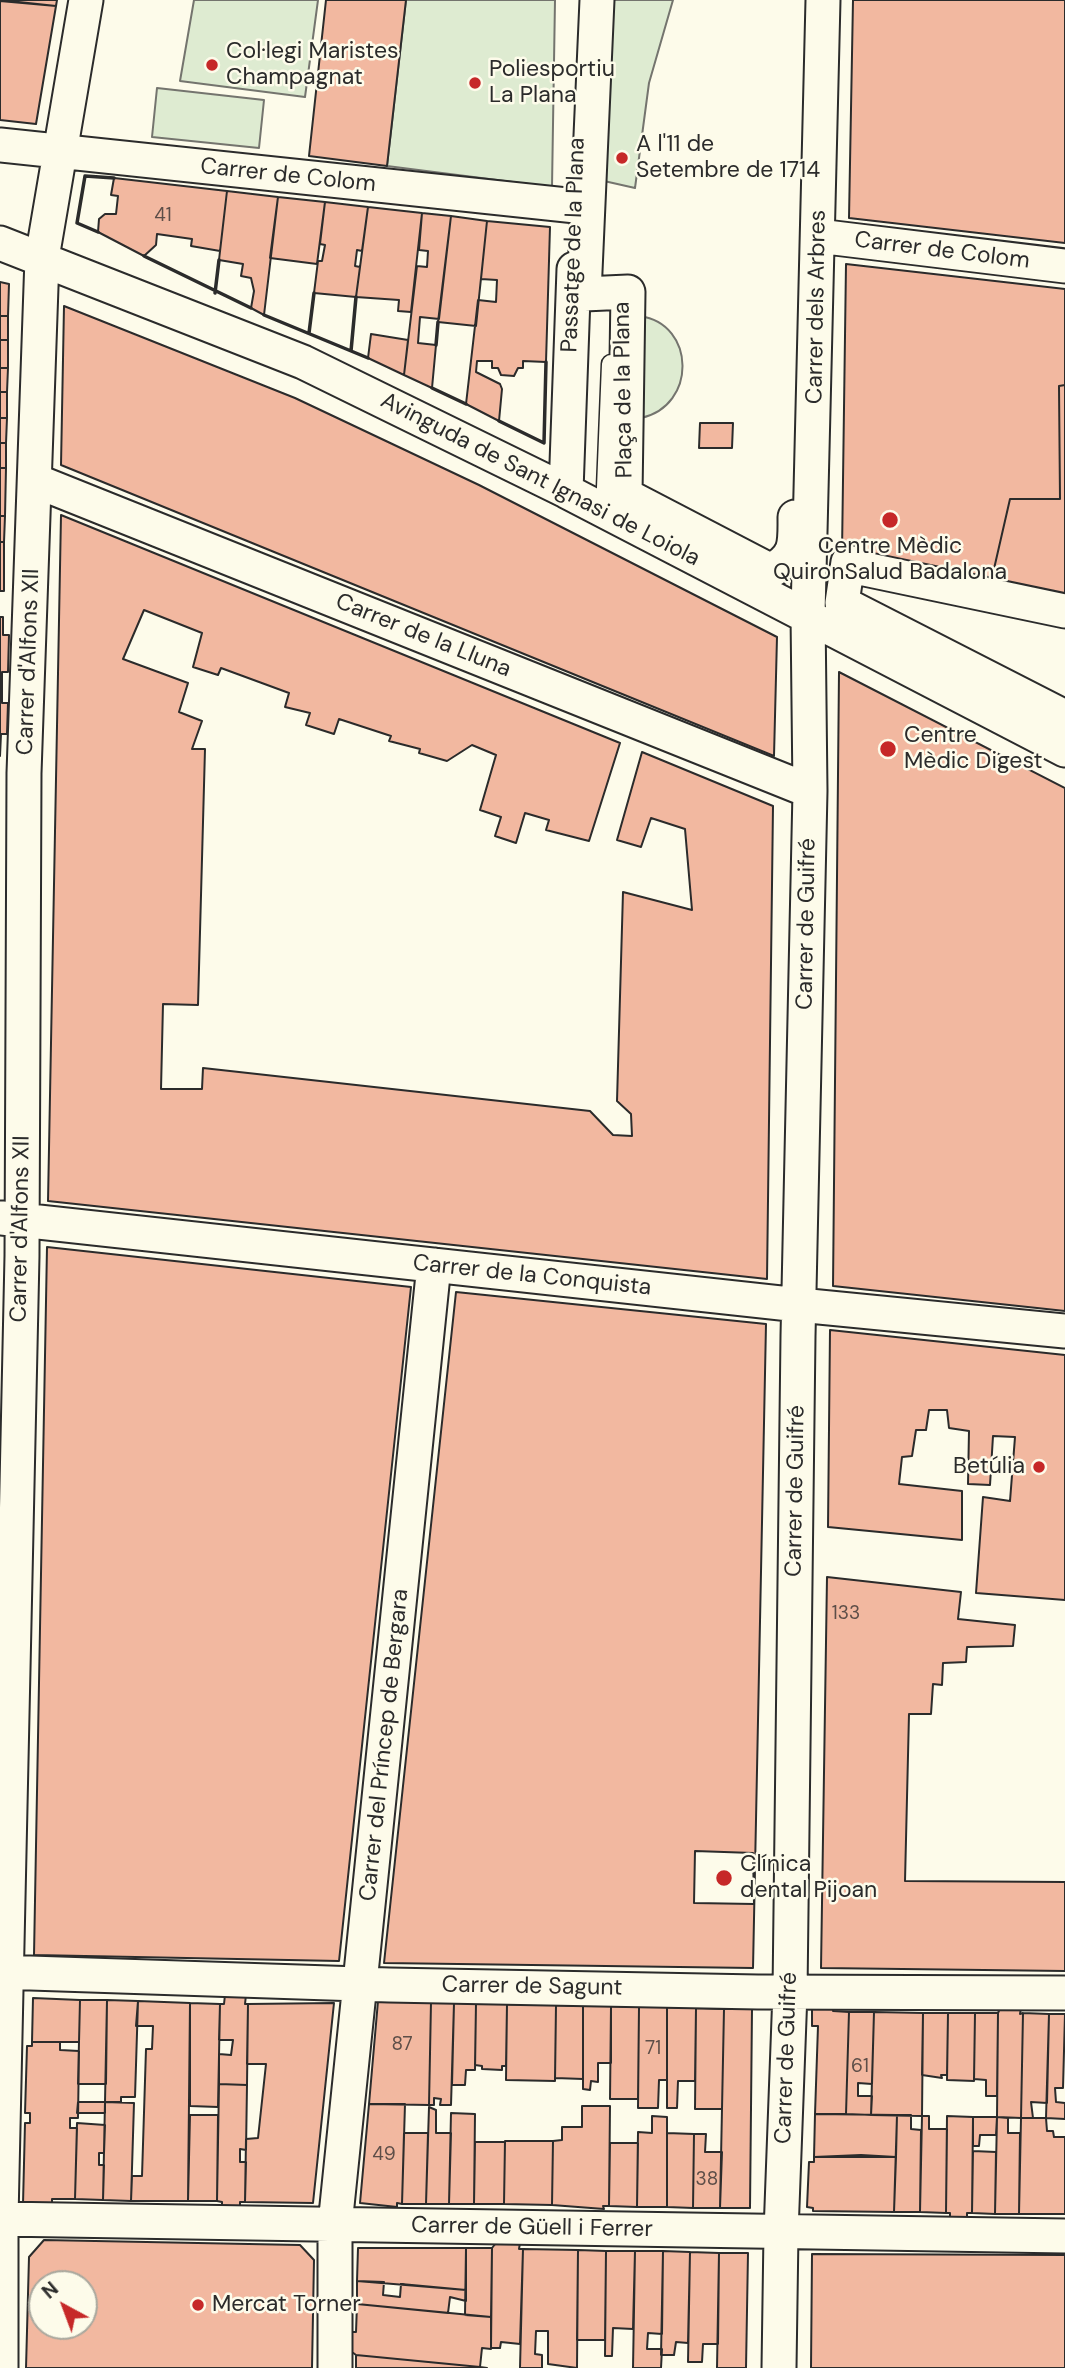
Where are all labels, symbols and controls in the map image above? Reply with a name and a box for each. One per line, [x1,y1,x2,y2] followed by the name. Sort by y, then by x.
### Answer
[226,38,399,92] place label: Col·legi Maristes Champagnat
[489,56,615,110] place label: Poliesportiu La Plana
[204,57,220,73] marker: Col·legi Maristes Champagnat
[467,75,483,91] marker: Poliesportiu La Plana
[636,131,820,185] place label: A l'11 de Setembre de 1714
[556,137,592,353] street label: Passatge de la Plana
[614,150,630,166] marker: A l'11 de Setembre de 1714
[199,153,377,199] street label: Carrer de Colom
[154,205,172,227] house number: 41
[802,210,832,404] street label: Carrer dels Arbres
[853,227,1031,275] street label: Carrer de Colom
[609,301,639,479] street label: Plaça de la Plana
[376,387,704,573] street label: Avinguda de Sant Ignasi de Loiola
[880,510,900,530] marker: Centre Mèdic QuironSalud Badalona
[773,533,1007,587] place label: Centre Mèdic QuironSalud Badalona
[12,568,46,756] street label: Carrer d'Alfons XII
[331,588,515,684] street label: Carrer de la Lluna
[904,722,1042,776] place label: Centre Mèdic Digest
[878,739,898,759] marker: Centre Mèdic Digest
[792,838,822,1010] street label: Carrer de Guifré
[6,1135,36,1323] street label: Carrer d'Alfons XII
[411,1250,653,1302] street label: Carrer de la Conquista
[781,1405,811,1577] street label: Carrer de Guifré
[953,1453,1025,1481] place label: Betúlia
[1031,1459,1047,1475] marker: Betúlia
[355,1587,415,1903] street label: Carrer del Príncep de Bergara
[832,1603,860,1625] house number: 133
[740,1851,877,1905] place label: Clínica dental Pijoan
[714,1868,734,1888] marker: Clínica dental Pijoan
[441,1972,623,2002] street label: Carrer de Sagunt
[770,1972,804,2144] street label: Carrer de Guifré
[391,2034,413,2056] house number: 87
[645,2038,661,2060] house number: 71
[851,2056,869,2078] house number: 61
[372,2144,396,2166] house number: 49
[696,2169,718,2191] house number: 38
[411,2212,653,2244] street label: Carrer de Güell i Ferrer
[28,2270,98,2340] north arrow
[37,2276,64,2304] text: N
[212,2291,361,2319] place label: Mercat Torner
[190,2297,206,2313] marker: Mercat Torner

